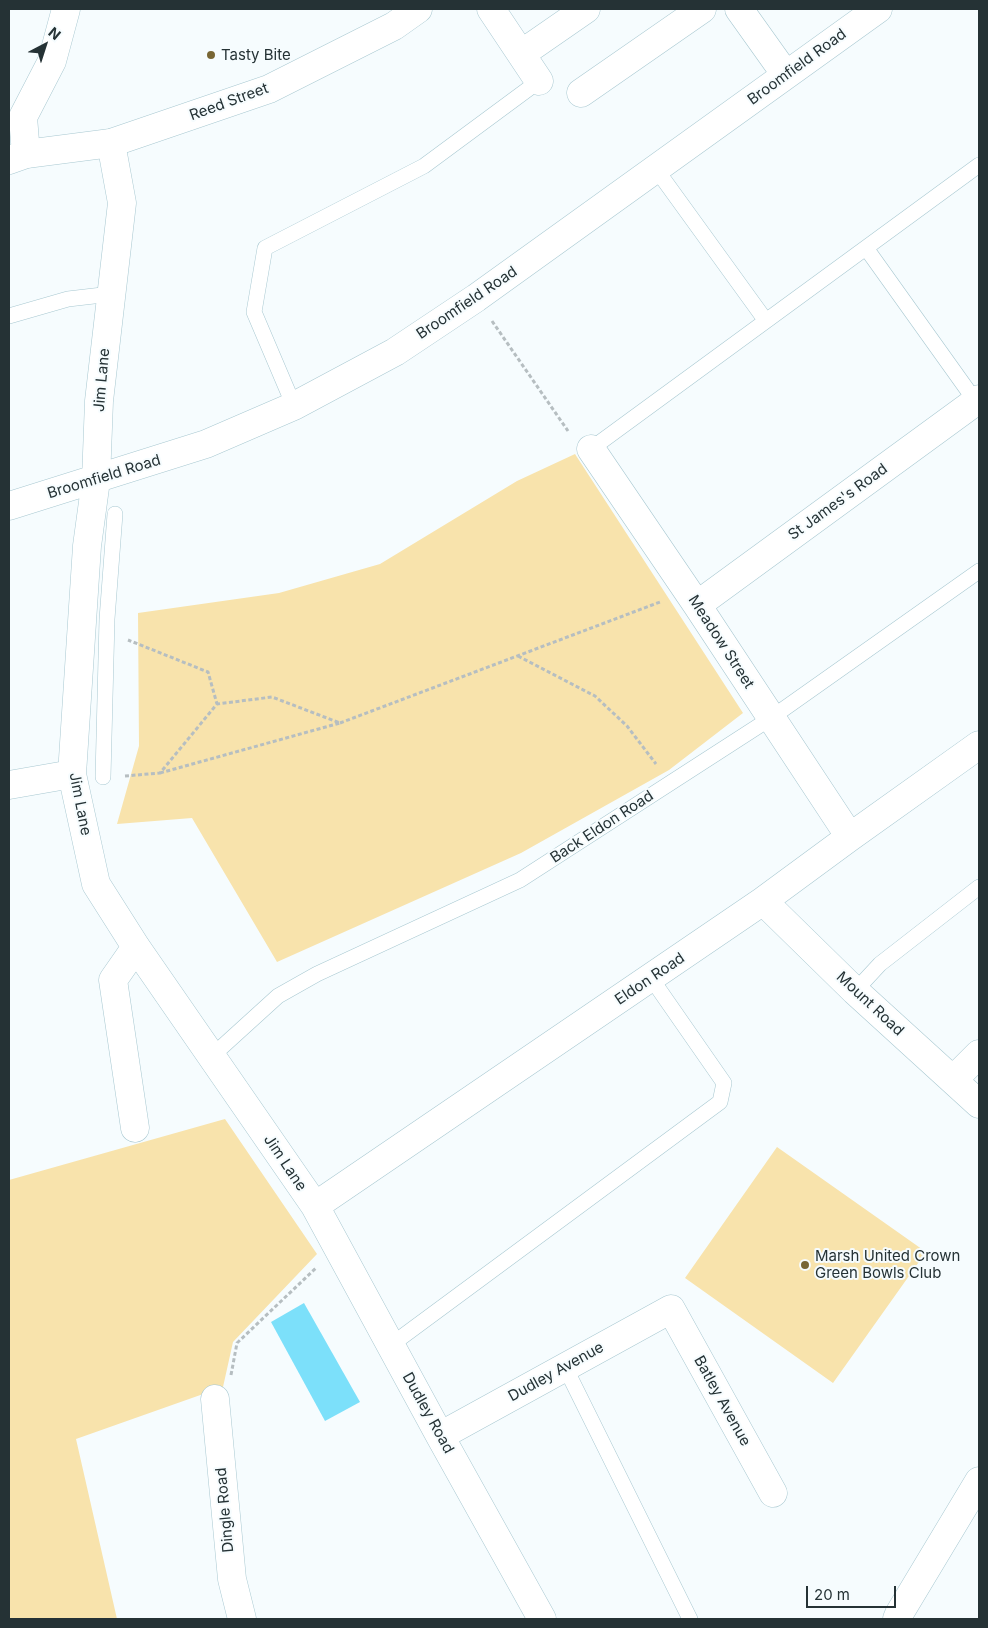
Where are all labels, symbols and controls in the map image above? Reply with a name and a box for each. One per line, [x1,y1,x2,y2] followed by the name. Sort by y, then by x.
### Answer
[20,20,70,70] north arrow
[45,23,65,43] text: N
[744,25,850,109] street label: Broomfield Road
[221,46,291,64] place label: Tasty Bite
[205,49,217,61] marker: Tasty Bite
[187,79,271,125] street label: Reed Street
[413,263,521,343] street label: Broomfield Road
[90,347,114,413] street label: Jim Lane
[45,451,163,503] street label: Broomfield Road
[785,460,891,544] street label: St James's Road
[684,592,758,692] street label: Meadow Street
[65,771,95,837] street label: Jim Lane
[547,787,657,867] street label: Back Eldon Road
[612,949,688,1009] street label: Eldon Road
[833,968,907,1040] street label: Mount Road
[260,1131,310,1195] street label: Jim Lane
[815,1247,960,1282] place label: Marsh United Crown Green Bowls Club
[799,1259,811,1271] marker: Marsh United Crown Green Bowls Club
[505,1338,607,1406] street label: Dudley Avenue
[690,1353,754,1449] street label: Batley Avenue
[398,1369,458,1457] street label: Dudley Road
[212,1467,238,1553] street label: Dingle Road
[808,1576,898,1608] scale bar
[814,1585,850,1604] text: 20 m

